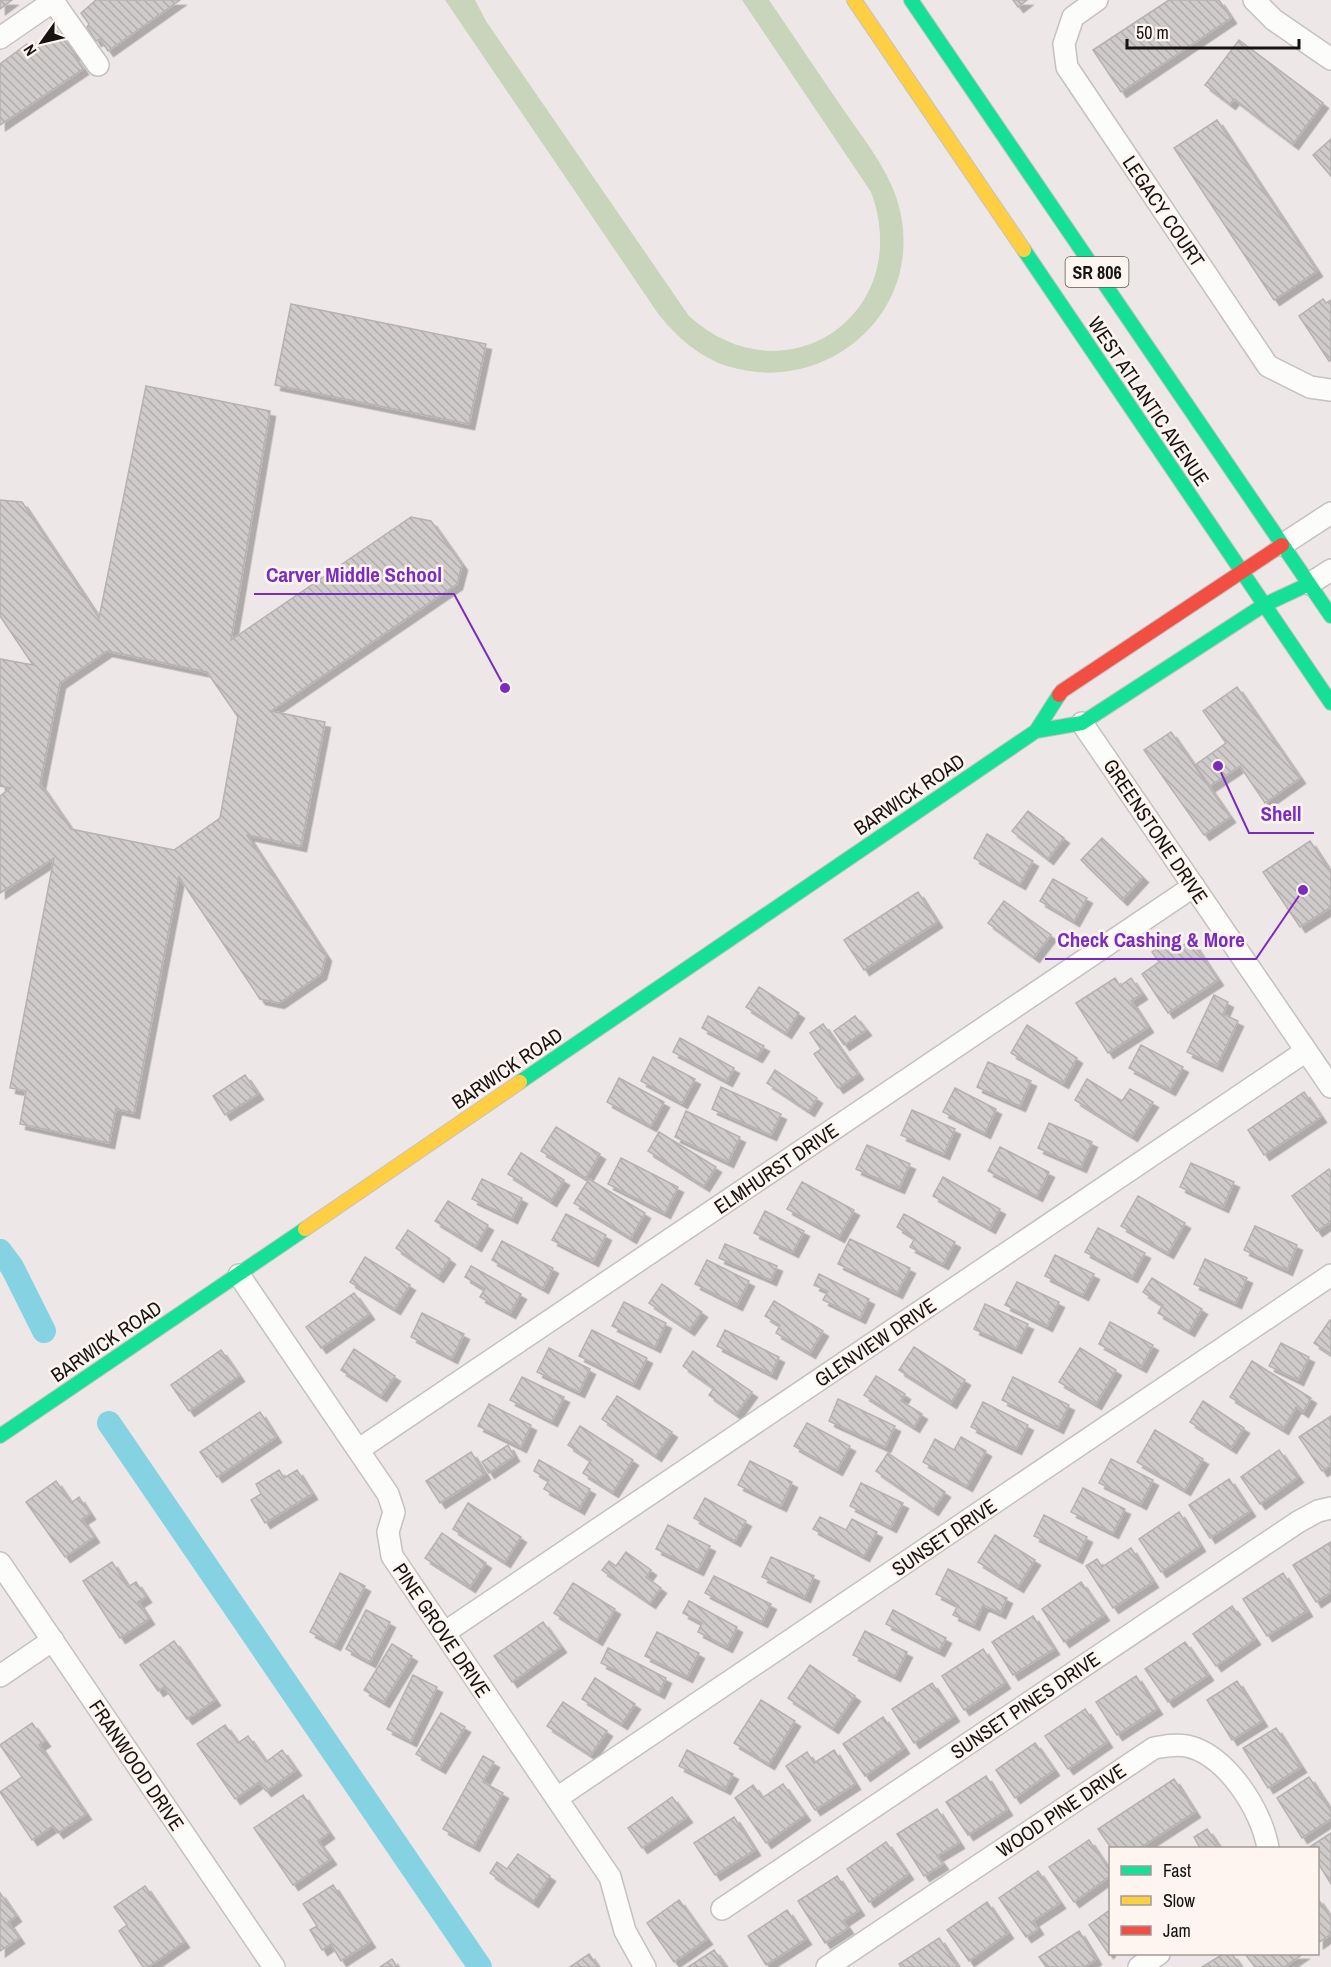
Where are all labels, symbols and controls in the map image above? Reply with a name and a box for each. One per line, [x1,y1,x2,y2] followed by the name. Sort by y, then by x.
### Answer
[12,12,72,72] north arrow
[1127,12,1300,50] scale bar
[1136,20,1169,45] text: 50 m
[18,40,41,60] text: N
[1117,150,1211,272] street label: LEGACY COURT
[1066,257,1128,287] road number: SR 806
[1082,311,1216,491] street label: WEST ATLANTIC AVENUE
[254,555,454,594] callout: Carver Middle School
[266,560,442,589] text: Carver Middle School
[848,747,970,841] street label: BARWICK ROAD
[1097,753,1215,909] street label: GREENSTONE DRIVE
[1249,794,1314,833] callout: Shell
[1260,799,1302,828] text: Shell
[1045,920,1256,959] callout: Check Cashing & More
[1057,925,1245,954] text: Check Cashing & More
[446,1021,568,1115] street label: BARWICK ROAD
[709,1116,843,1220] street label: ELMHURST DRIVE
[809,1291,941,1393] street label: GLENVIEW DRIVE
[45,1294,167,1388] street label: BARWICK ROAD
[886,1492,1002,1582] street label: SUNSET DRIVE
[387,1557,497,1703] street label: PINE GROVE DRIVE
[945,1645,1105,1765] street label: SUNSET PINES DRIVE
[83,1694,191,1836] street label: FRANWOOD DRIVE
[991,1757,1131,1863] street label: WOOD PINE DRIVE
[1109,1847,1319,1955] legend
[1163,1858,1191,1883] text: Fast
[1163,1888,1195,1913] text: Slow
[1163,1918,1191,1943] text: Jam

